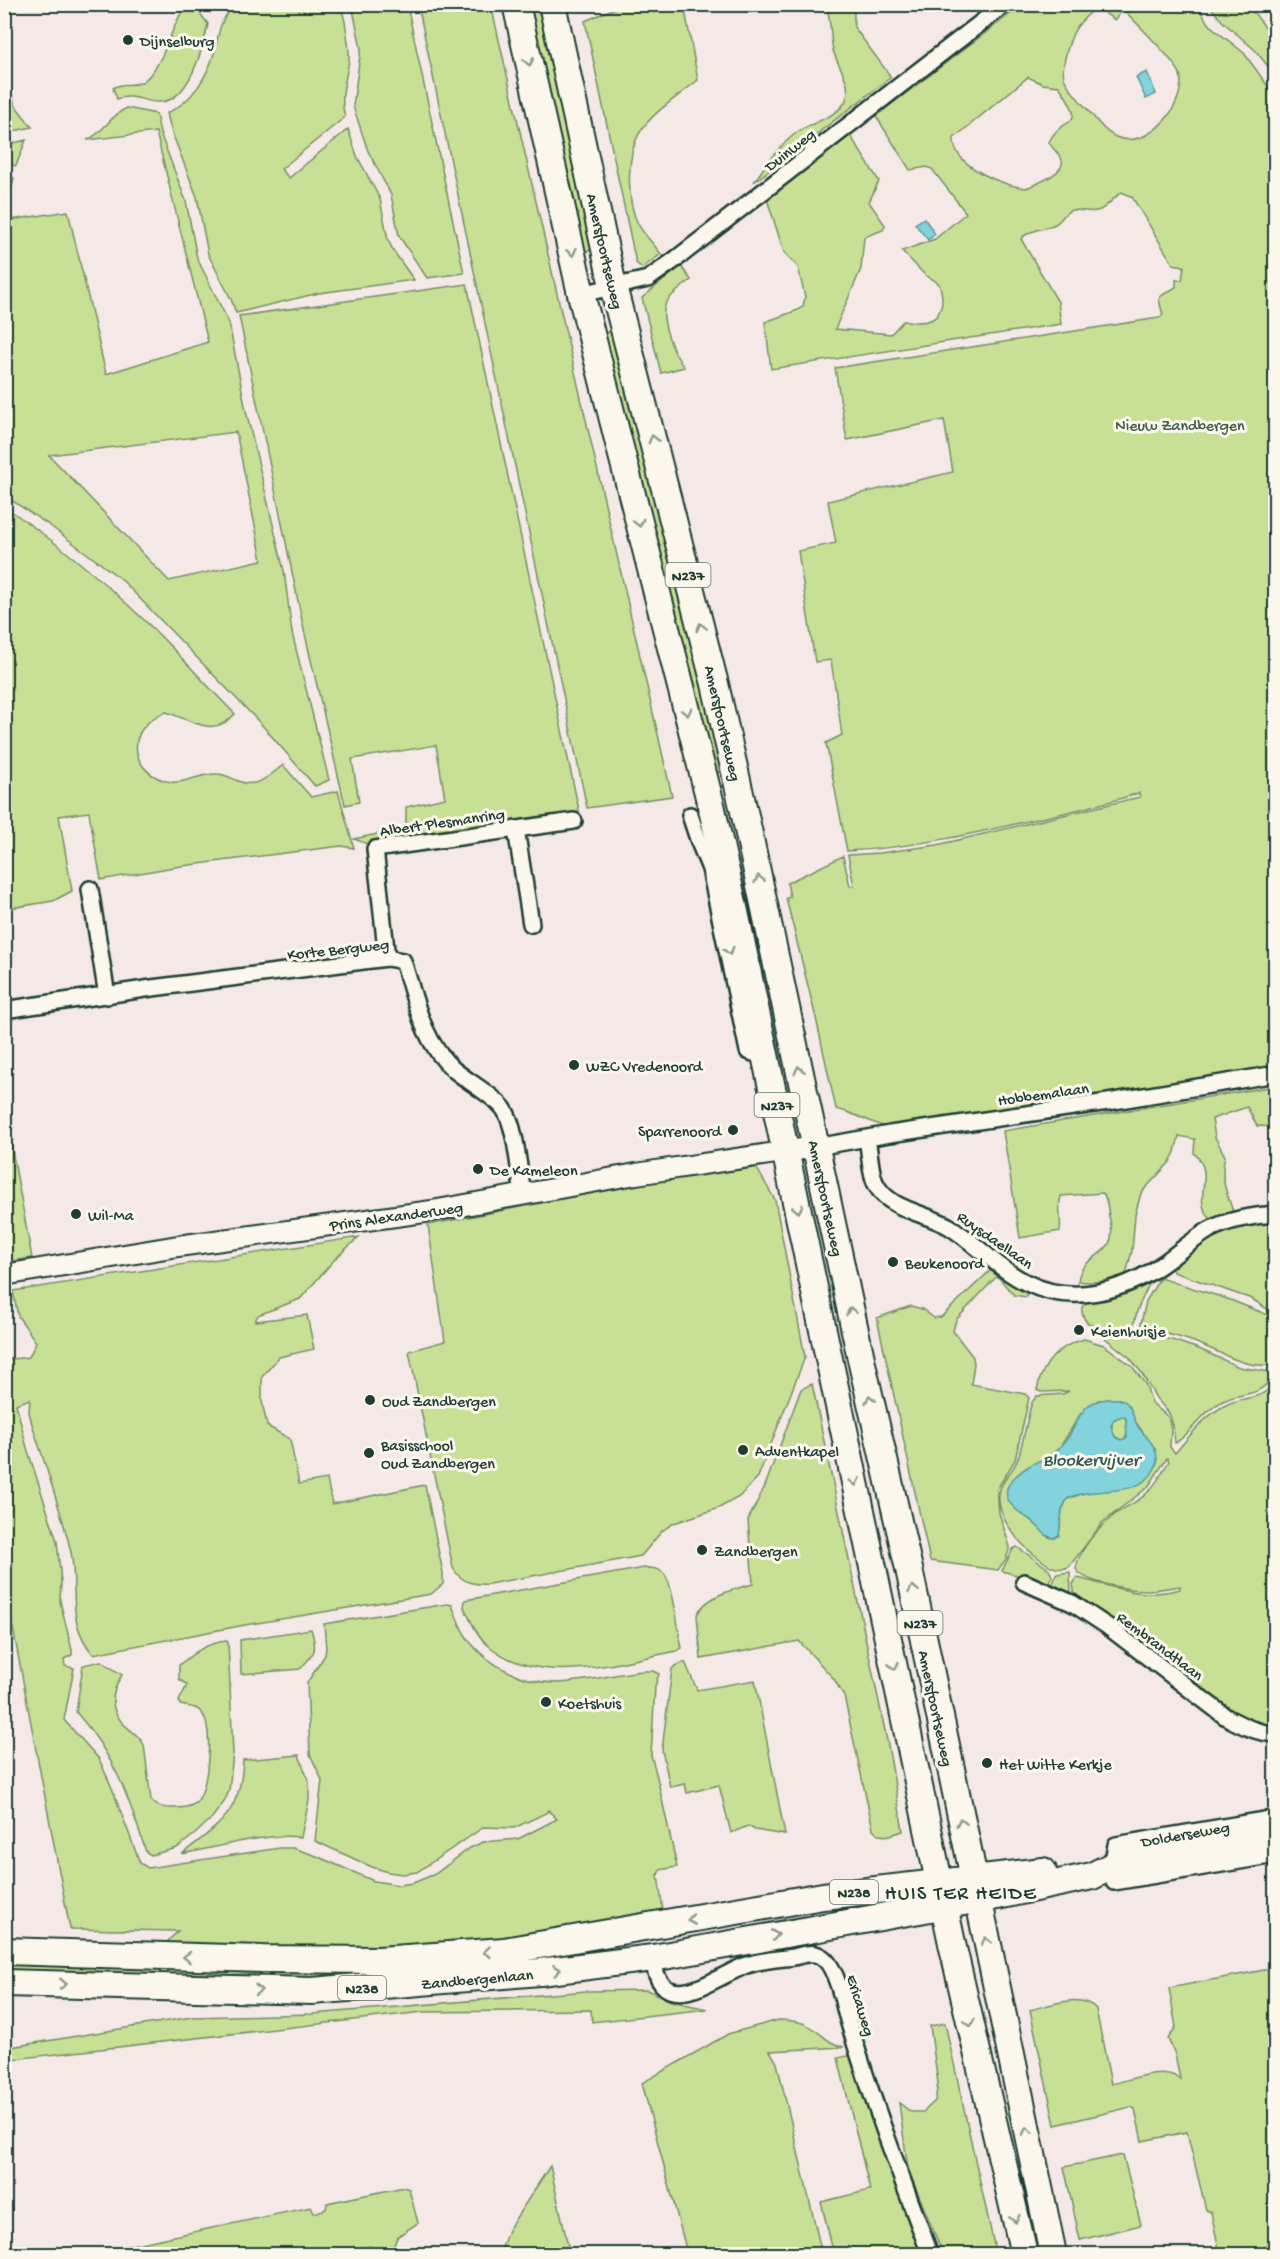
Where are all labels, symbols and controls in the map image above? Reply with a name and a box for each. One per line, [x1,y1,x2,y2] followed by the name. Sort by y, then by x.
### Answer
[121,33,135,47] marker: Dijnselburg
[139,34,215,53] place label: Dijnselburg
[522,56,535,66] one-way arrow
[761,126,820,178] street label: Duinweg
[580,192,625,312] street label: Amersfoortseweg
[565,247,578,257] one-way arrow
[1115,418,1245,437] park label: Nieuw Zandbergen
[647,434,660,444] one-way arrow
[632,517,644,527] one-way arrow
[666,563,710,587] road number: N237
[696,623,709,633] one-way arrow
[698,664,743,784] street label: Amersfoortseweg
[680,706,693,716] one-way arrow
[379,806,506,843] street label: Albert Plesmanring
[753,874,766,884] one-way arrow
[286,937,390,966] street label: Korte Bergweg
[721,946,734,956] one-way arrow
[567,1058,581,1072] marker: WZC Vredenoord
[586,1059,704,1078] place label: WZC Vredenoord
[794,1065,807,1075] one-way arrow
[997,1081,1091,1112] street label: Hobbemalaan
[754,1093,800,1117] road number: N237
[726,1123,740,1137] marker: Sparrenoord
[638,1124,723,1143] place label: Sparrenoord
[802,1139,845,1259] street label: Amersfoortseweg
[471,1162,485,1176] marker: De Kameleon
[489,1163,578,1182] place label: De Kameleon
[328,1200,464,1237] street label: Prins Alexanderweg
[791,1204,804,1214] one-way arrow
[69,1207,83,1221] marker: Wil-Ma
[88,1208,135,1227] place label: Wil-Ma
[952,1209,1036,1275] street label: Ruysdaellaan
[886,1255,900,1269] marker: Beukenoord
[904,1256,985,1275] place label: Beukenoord
[845,1306,858,1316] one-way arrow
[1072,1323,1086,1337] marker: Keienhuisje
[1091,1324,1167,1343] place label: Keienhuisje
[363,1393,377,1407] marker: Oud Zandbergen
[382,1394,496,1413] place label: Oud Zandbergen
[864,1395,877,1405] one-way arrow
[380,1438,495,1475] place label: Basisschool Oud Zandbergen
[736,1443,750,1457] marker: Adventkapel
[755,1444,839,1463] place label: Adventkapel
[362,1446,376,1460] marker: Basisschool Oud Zandbergen
[1043,1451,1143,1472] water label: Blookervijver
[848,1477,861,1487] one-way arrow
[695,1543,709,1557] marker: Zandbergen
[714,1544,798,1563] place label: Zandbergen
[907,1585,920,1595] one-way arrow
[1112,1609,1206,1687] street label: Rembrandtlaan
[898,1611,942,1635] road number: N237
[912,1649,955,1769] street label: Amersfoortseweg
[887,1661,900,1671] one-way arrow
[539,1695,553,1709] marker: Koetshuis
[558,1696,622,1715] place label: Koetshuis
[980,1756,994,1770] marker: Het Witte Kerkje
[999,1757,1112,1776] place label: Het Witte Kerkje
[955,1817,968,1827] one-way arrow
[1139,1819,1231,1854] street label: Dolderseweg
[830,1880,878,1904] road number: N238
[885,1884,1037,1907] district label: HUIS TER HEIDE
[686,1913,696,1926] one-way arrow
[770,1929,780,1942] one-way arrow
[980,1936,993,1946] one-way arrow
[483,1945,492,1958] one-way arrow
[183,1951,192,1963] one-way arrow
[552,1964,562,1977] one-way arrow
[420,1967,535,1996] street label: Zandbergenlaan
[840,1973,877,2039] street label: Ericaweg
[338,1976,386,2000] road number: N238
[58,1978,67,1991] one-way arrow
[253,1984,262,1997] one-way arrow
[963,2018,976,2028] one-way arrow
[1021,2127,1034,2137] one-way arrow
[1008,2213,1021,2223] one-way arrow

